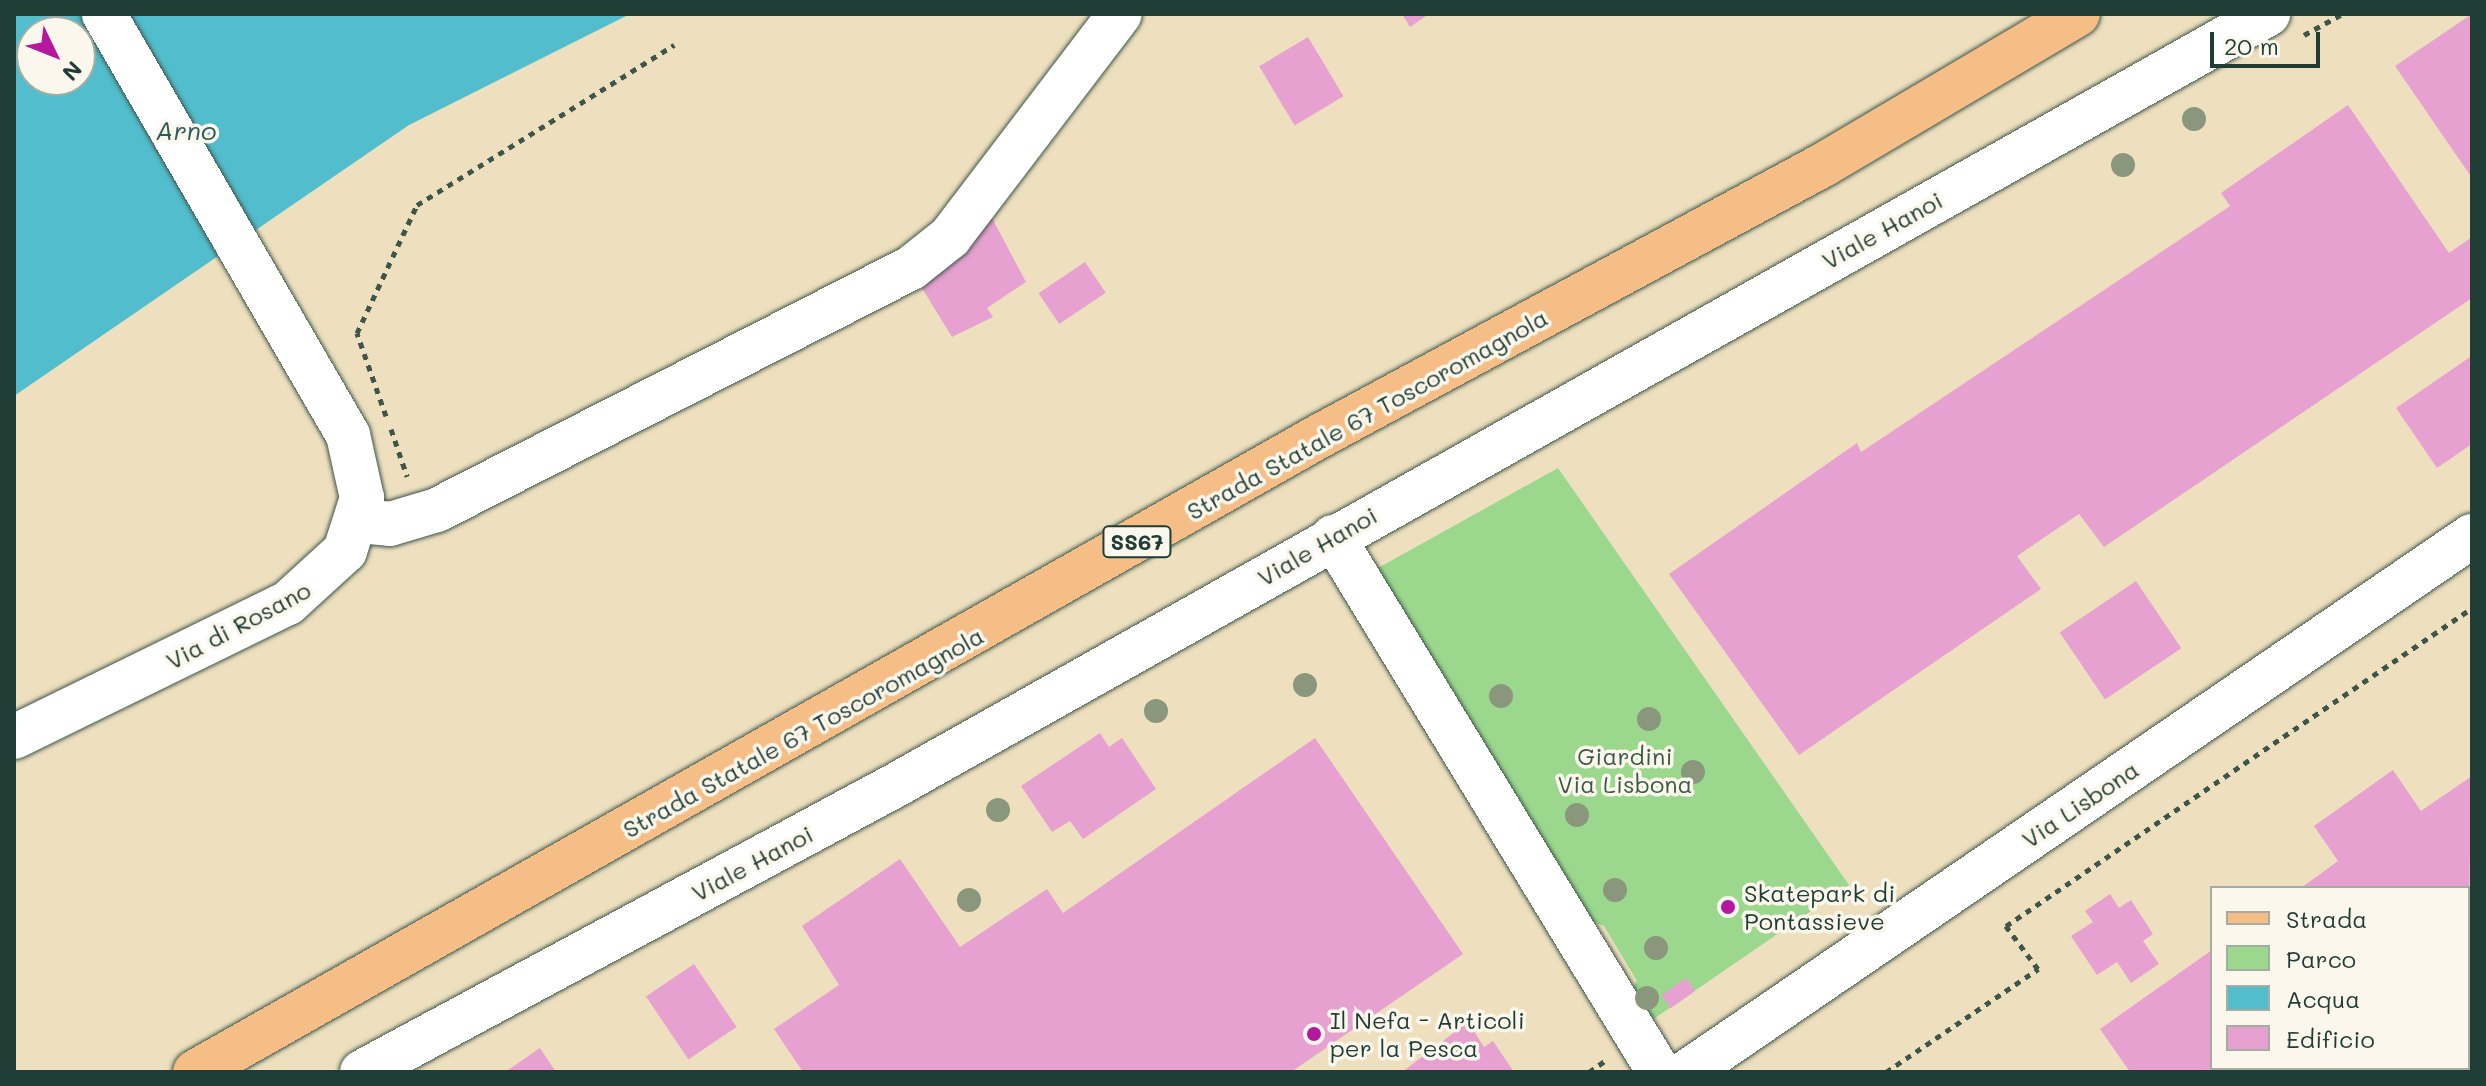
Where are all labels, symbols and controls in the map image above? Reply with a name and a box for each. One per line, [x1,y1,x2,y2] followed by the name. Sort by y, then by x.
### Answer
[16,16,96,96] north arrow
[2214,16,2324,66] scale bar
[2224,30,2279,61] text: 20 m
[56,55,89,87] text: N
[156,115,216,147] water label: Arno
[1817,185,1947,275] street label: Viale Hanoi
[1182,303,1552,525] street label: Strada Statale 67 Toscoromagnola
[1252,500,1382,592] street label: Viale Hanoi
[1101,524,1173,560] road number: SS67
[161,575,315,675] street label: Via di Rosano
[618,621,988,843] street label: Strada Statale 67 Toscoromagnola
[1558,742,1692,798] park label: Giardini Via Lisbona
[2016,754,2144,854] street label: Via Lisbona
[686,819,818,907] street label: Viale Hanoi
[1744,879,1895,935] place label: Skatepark di Pontassieve
[2210,886,2470,1070] legend
[1719,898,1737,916] marker: Skatepark di Pontassieve
[2286,903,2367,934] text: Strada
[2286,943,2356,974] text: Parco
[2286,983,2360,1014] text: Acqua
[1330,1006,1525,1062] place label: Il Nefa - Articoli per la Pesca
[2286,1023,2375,1054] text: Edificio
[1305,1025,1323,1043] marker: Il Nefa - Articoli per la Pesca

